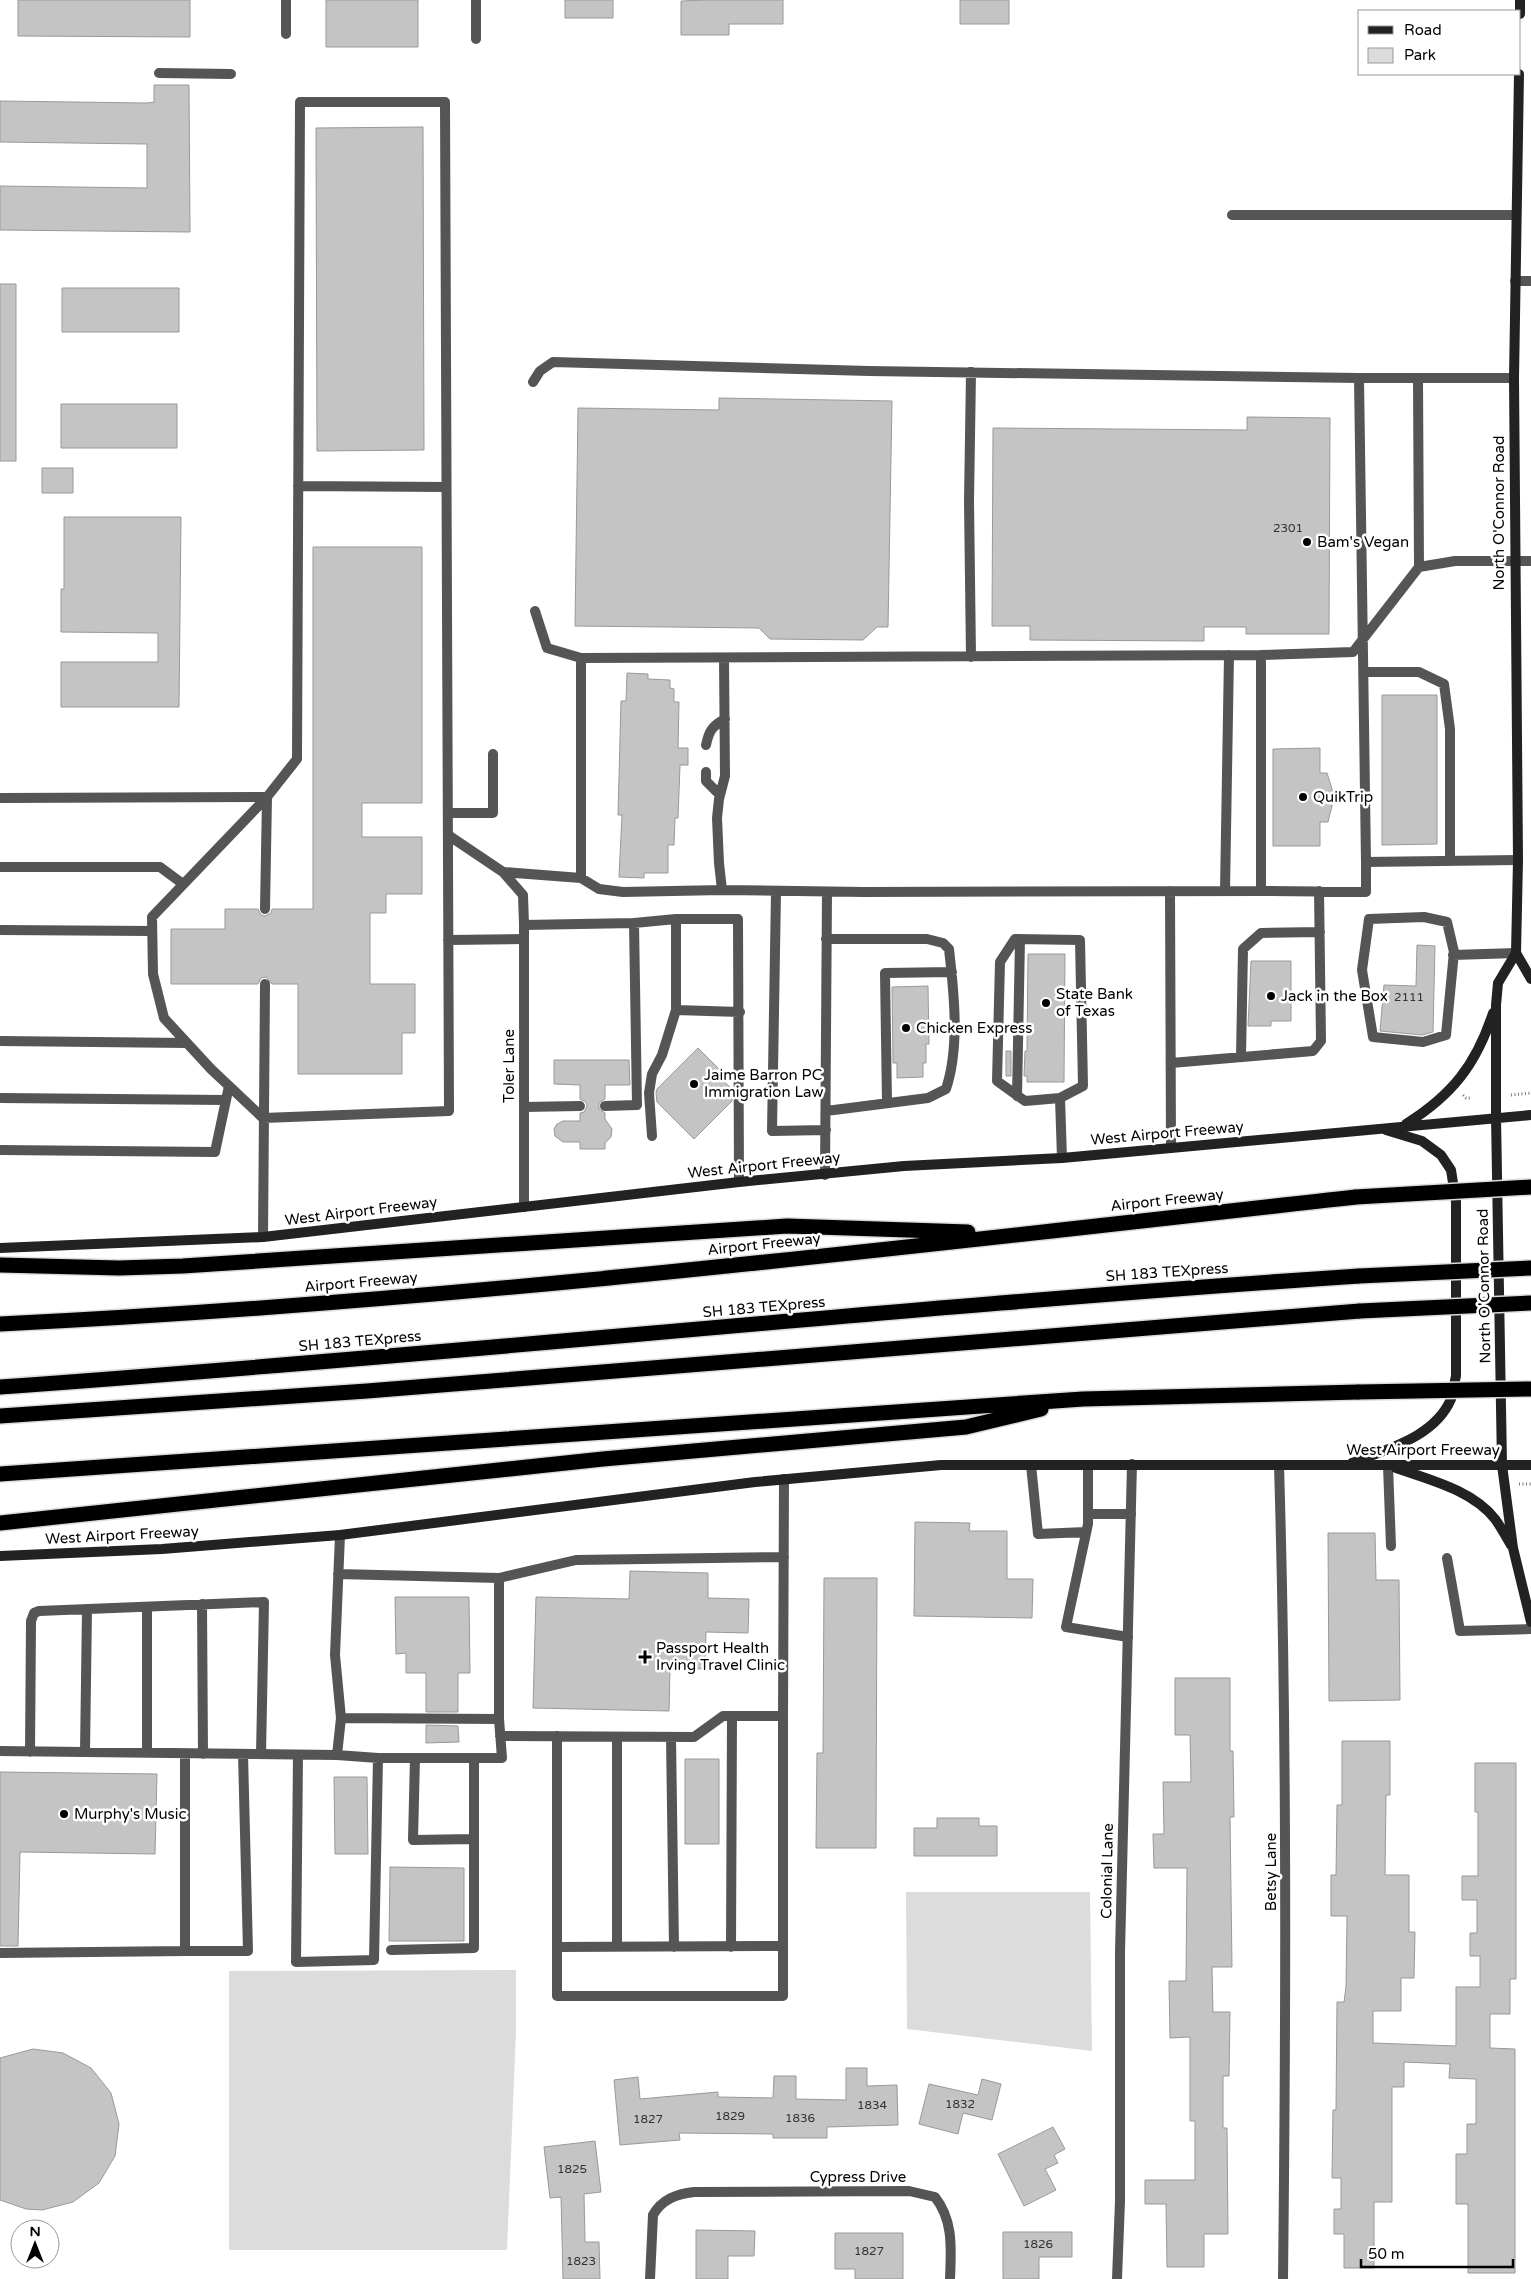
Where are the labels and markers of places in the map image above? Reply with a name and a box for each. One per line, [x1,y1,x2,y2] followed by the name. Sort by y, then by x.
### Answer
[1317,533,1409,551] place label: Bam's Vegan
[1301,536,1313,548] marker: Bam's Vegan
[1313,788,1373,806] place label: QuikTrip
[1297,791,1309,803] marker: QuikTrip
[1056,985,1133,1020] place label: State Bank of Texas
[1281,987,1388,1005] place label: Jack in the Box
[1265,990,1277,1002] marker: Jack in the Box
[1040,997,1052,1009] marker: State Bank of Texas
[916,1019,1032,1037] place label: Chicken Express
[900,1022,912,1034] marker: Chicken Express
[704,1066,823,1101] place label: Jaime Barron PC Immigration Law
[688,1078,700,1090] marker: Jaime Barron PC Immigration Law
[656,1639,785,1674] place label: Passport Health Irving Travel Clinic
[638,1650,652,1664] marker: Passport Health Irving Travel Clinic
[74,1805,187,1823] place label: Murphy's Music
[58,1808,70,1820] marker: Murphy's Music

